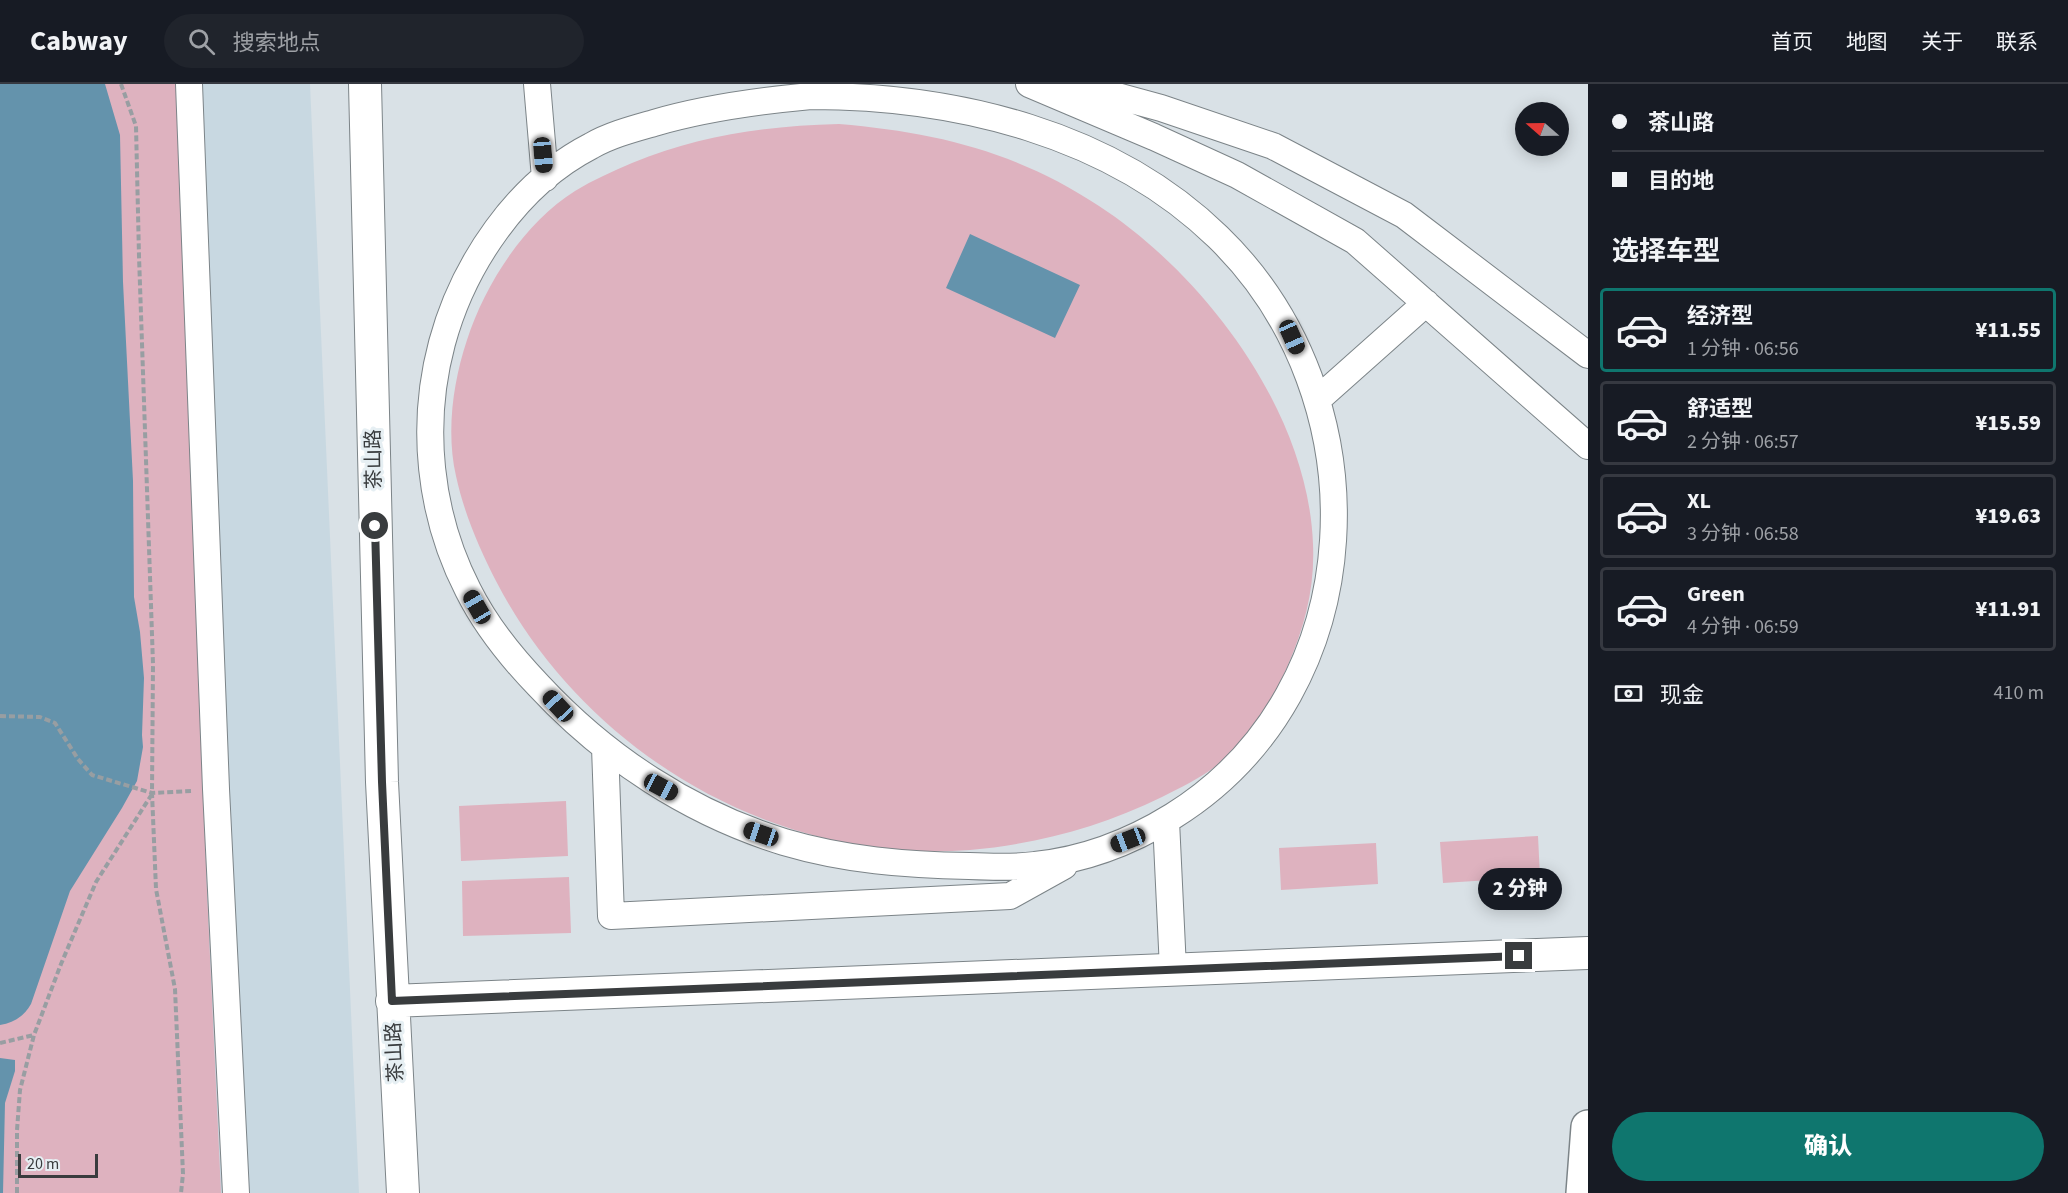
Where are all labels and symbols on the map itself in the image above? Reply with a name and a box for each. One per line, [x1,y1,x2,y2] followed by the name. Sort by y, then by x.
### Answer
[1515,102,1569,156] north arrow
[532,136,554,174] car
[1276,317,1308,357] car
[359,429,389,489] street label: 茶山路
[361,512,388,539] route start
[460,587,494,627] car
[539,687,577,725] car
[641,771,681,803] car
[741,820,781,848] car
[1108,825,1148,855] car
[1477,869,1561,911] callout: 2 分钟
[1505,942,1532,969] route end
[379,1021,411,1083] street label: 茶山路
[18,1151,98,1178] scale bar

